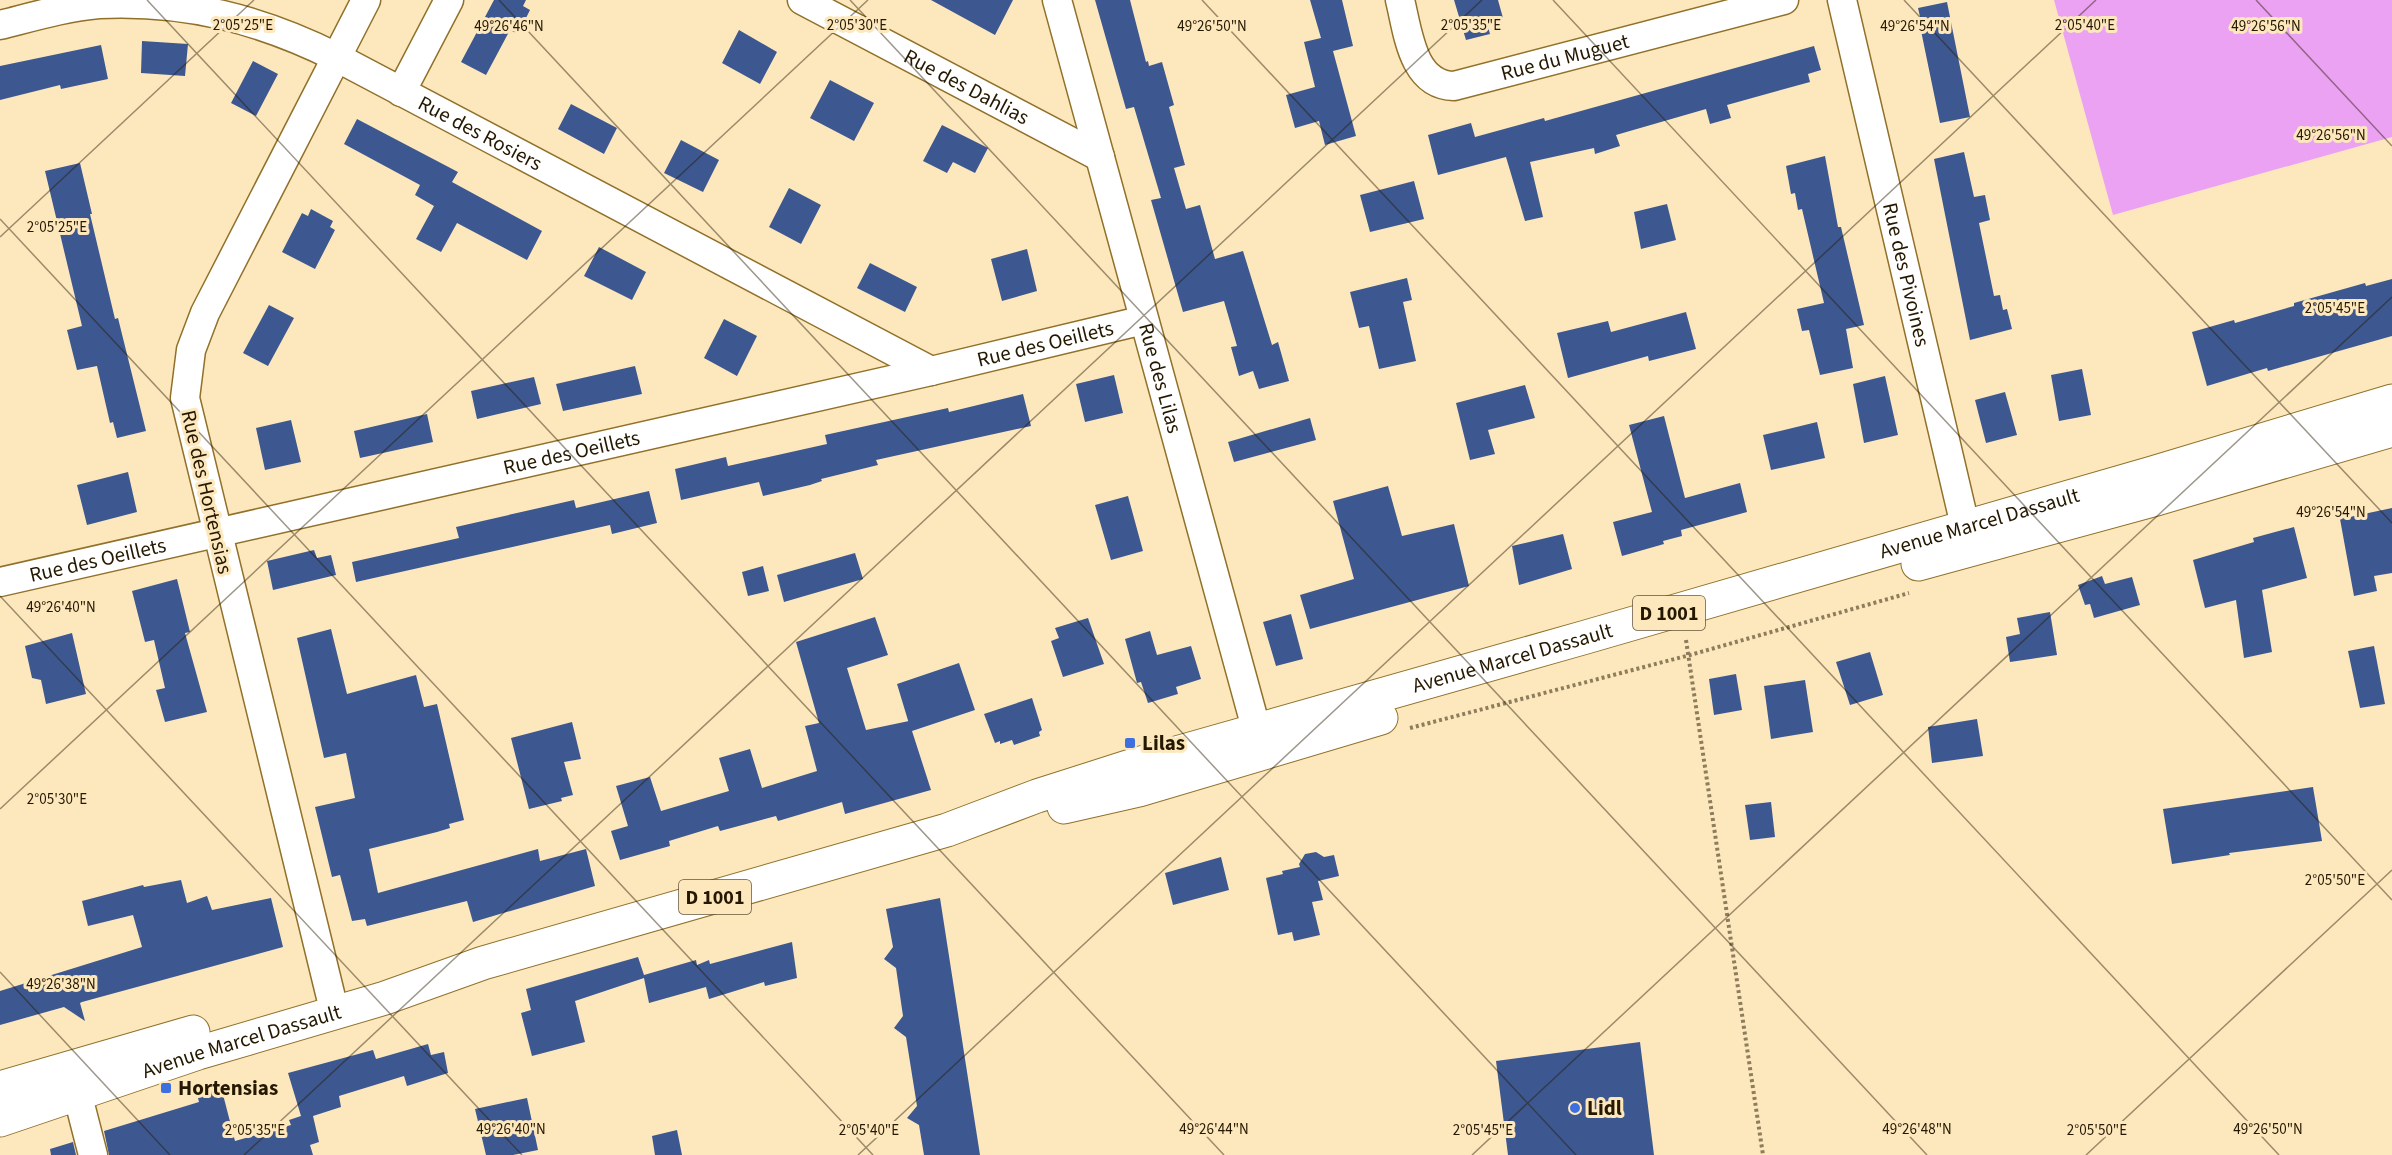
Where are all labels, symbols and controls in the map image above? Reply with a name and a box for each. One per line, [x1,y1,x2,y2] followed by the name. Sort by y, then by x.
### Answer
[213,15,273,36] text: 2°05'25"E
[827,15,887,36] text: 2°05'30"E
[1441,15,1501,36] text: 2°05'35"E
[2055,15,2115,36] text: 2°05'40"E
[474,16,544,37] text: 49°26'46"N
[1177,16,1247,37] text: 49°26'50"N
[1880,16,1950,37] text: 49°26'54"N
[2231,16,2301,37] text: 49°26'56"N
[1498,26,1632,88] street label: Rue du Muguet
[899,41,1035,132] street label: Rue des Dahlias
[413,88,548,178] street label: Rue des Rosiers
[2296,125,2366,146] text: 49°26'56"N
[1875,199,1938,350] street label: Rue des Pivoines
[27,217,87,238] text: 2°05'25"E
[2305,298,2365,319] text: 2°05'45"E
[974,313,1117,374] street label: Rue des Oeillets
[1131,320,1190,437] street label: Rue des Lilas
[174,407,240,577] street label: Rue des Hortensias
[500,422,643,482] street label: Rue des Oeillets
[1876,480,2083,566] street label: Avenue Marcel Dassault
[2296,502,2366,523] text: 49°26'54"N
[26,530,169,590] street label: Rue des Oeillets
[1633,596,1705,630] road number: D 1001
[26,597,96,618] text: 49°26'40"N
[1409,615,1616,700] street label: Avenue Marcel Dassault
[1142,728,1185,758] place label: Lilas
[1123,736,1137,750] marker: Lilas
[27,789,87,810] text: 2°05'30"E
[2305,870,2365,891] text: 2°05'50"E
[679,880,751,914] road number: D 1001
[26,974,96,995] text: 49°26'38"N
[138,997,345,1086] street label: Avenue Marcel Dassault
[178,1073,278,1103] place label: Hortensias
[159,1081,173,1095] marker: Hortensias
[1587,1093,1622,1123] place label: Lidl
[1568,1101,1582,1115] marker: Lidl
[476,1119,546,1140] text: 49°26'40"N
[1179,1119,1249,1140] text: 49°26'44"N
[1882,1119,1952,1140] text: 49°26'48"N
[2233,1119,2303,1140] text: 49°26'50"N
[225,1120,285,1141] text: 2°05'35"E
[839,1120,899,1141] text: 2°05'40"E
[1453,1120,1513,1141] text: 2°05'45"E
[2067,1120,2127,1141] text: 2°05'50"E

